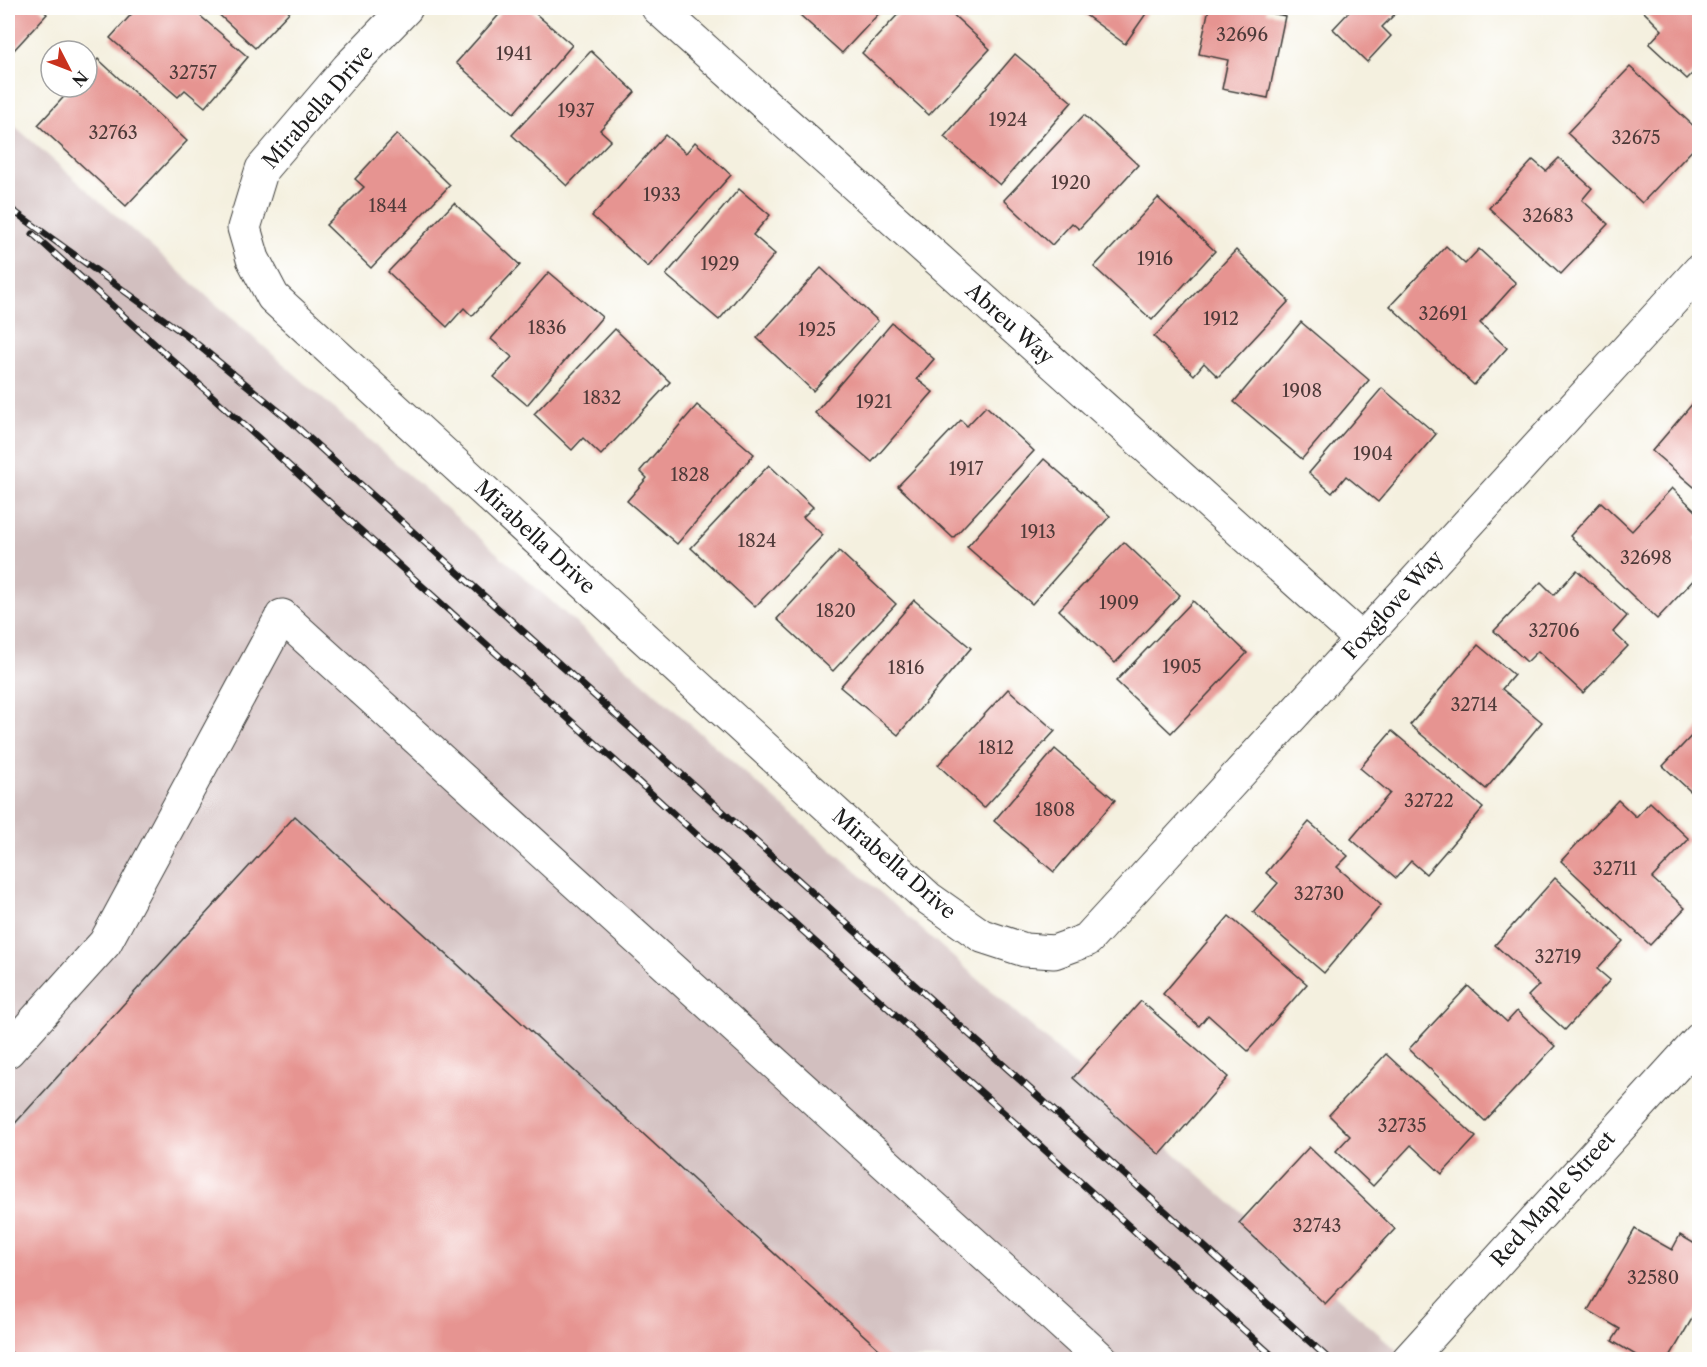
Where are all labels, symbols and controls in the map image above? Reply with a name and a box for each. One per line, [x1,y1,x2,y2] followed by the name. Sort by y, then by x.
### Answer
[1216,24,1268,46] house number: 32696
[39,39,99,99] north arrow
[257,40,378,173] street label: Mirabella Drive
[496,43,532,65] house number: 1941
[169,62,217,84] house number: 32757
[68,67,92,91] text: N
[558,100,595,122] house number: 1937
[989,109,1027,131] house number: 1924
[88,122,138,144] house number: 32763
[1611,127,1661,149] house number: 32675
[1051,172,1091,194] house number: 1920
[643,184,681,206] house number: 1933
[368,195,408,217] house number: 1844
[1522,205,1574,227] house number: 32683
[1137,248,1173,270] house number: 1916
[700,253,740,275] house number: 1929
[960,277,1060,370] street label: Abreu Way
[1419,303,1468,325] house number: 32691
[1203,308,1239,330] house number: 1912
[528,317,566,339] house number: 1836
[798,319,836,341] house number: 1925
[1282,380,1322,402] house number: 1908
[583,387,621,409] house number: 1832
[856,391,892,413] house number: 1921
[1353,443,1393,465] house number: 1904
[949,458,983,480] house number: 1917
[670,464,710,486] house number: 1828
[470,475,601,599] street label: Mirabella Drive
[1020,521,1056,543] house number: 1913
[738,530,777,552] house number: 1824
[1337,545,1448,664] street label: Foxglove Way
[1620,547,1672,569] house number: 32698
[1099,592,1139,614] house number: 1909
[816,600,856,622] house number: 1820
[1528,620,1580,642] house number: 32706
[1162,656,1202,678] house number: 1905
[888,657,924,679] house number: 1816
[1450,694,1498,716] house number: 32714
[978,737,1014,759] house number: 1812
[1404,790,1454,812] house number: 32722
[1035,799,1075,821] house number: 1808
[828,803,961,924] street label: Mirabella Drive
[1593,858,1638,880] house number: 32711
[1294,883,1344,905] house number: 32730
[1534,946,1582,968] house number: 32719
[1378,1115,1426,1137] house number: 32735
[1485,1125,1620,1272] street label: Red Maple Street
[1293,1215,1341,1237] house number: 32743
[1627,1267,1679,1289] house number: 32580

